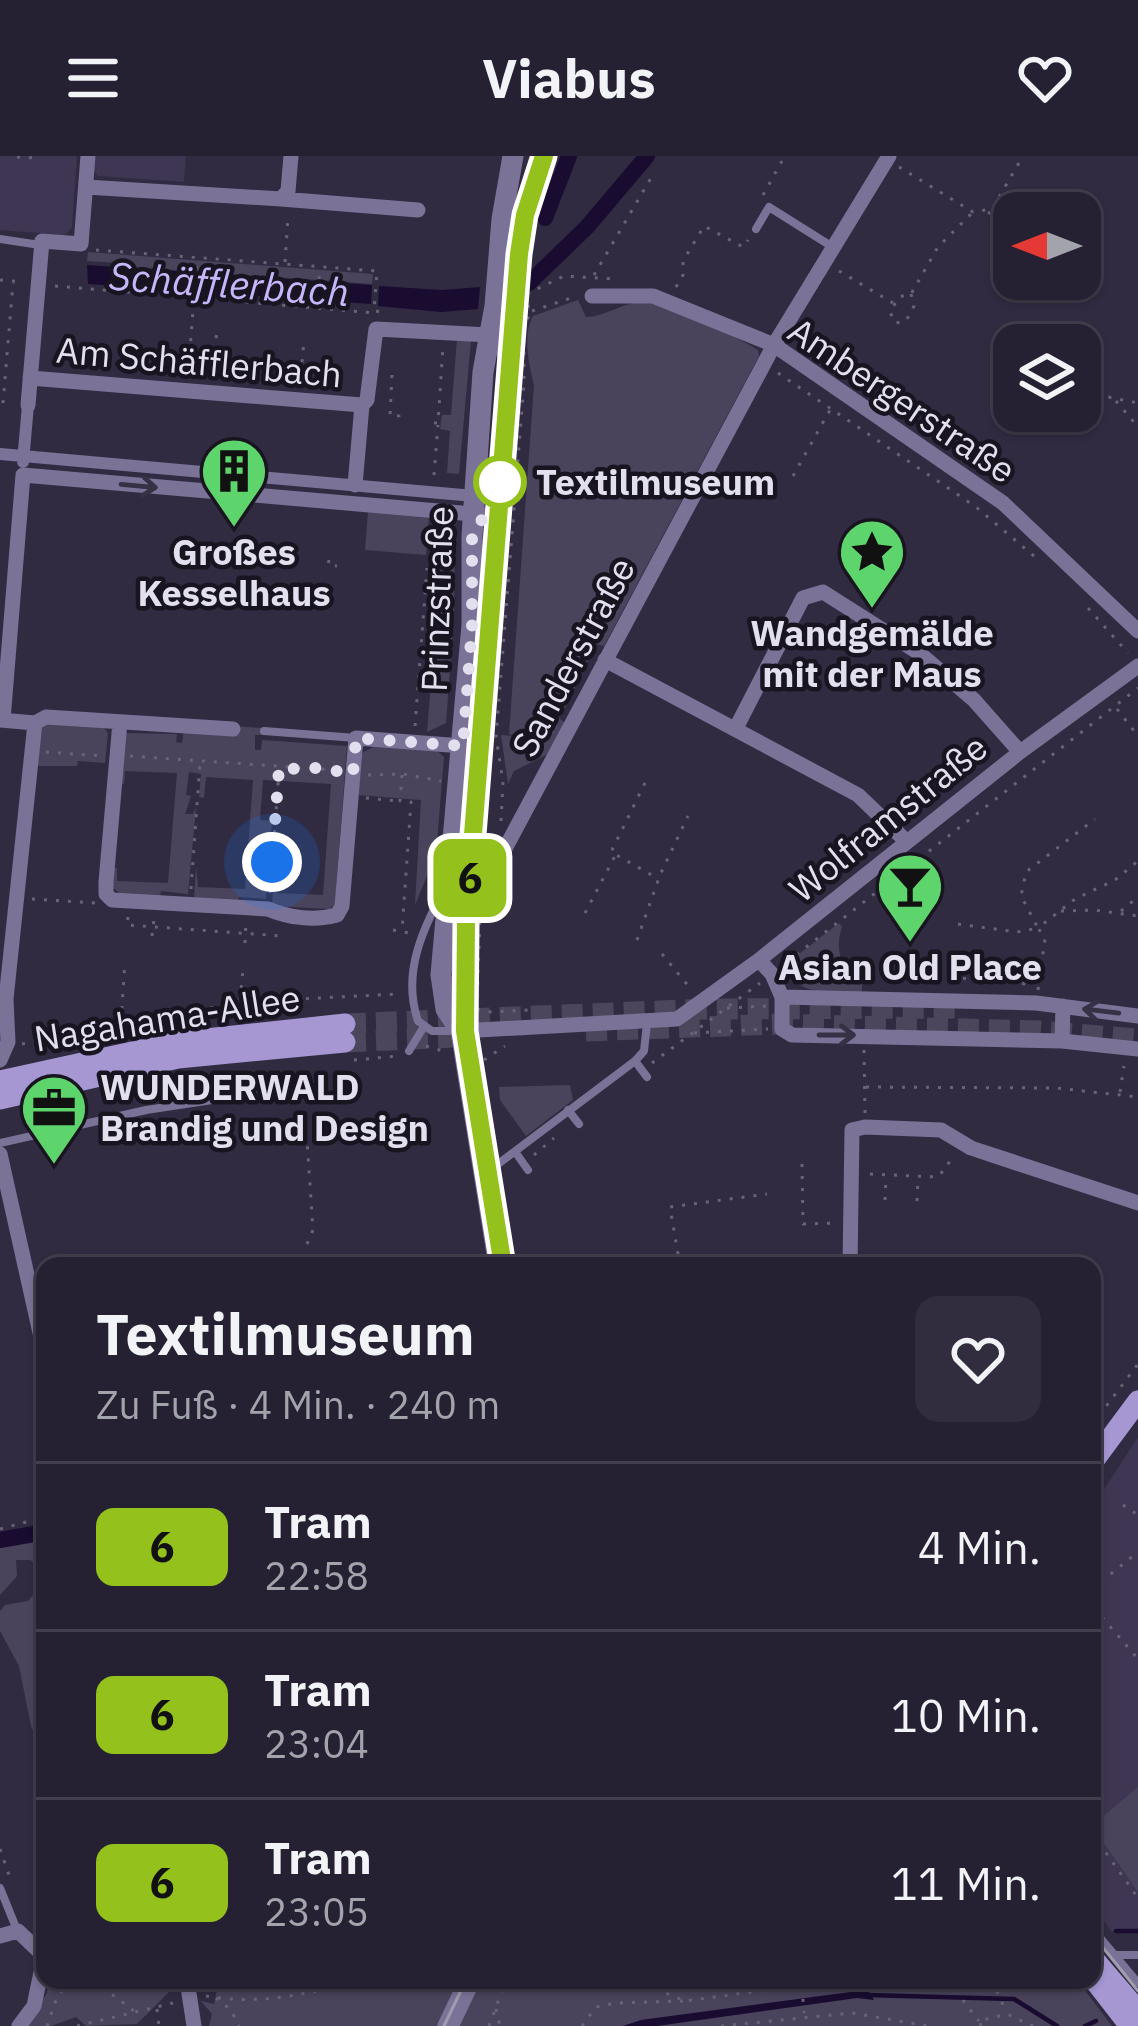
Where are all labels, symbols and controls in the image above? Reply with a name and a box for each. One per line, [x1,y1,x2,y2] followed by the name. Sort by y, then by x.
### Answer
[482,43,656,113] text: Viabus
[60,45,126,111] icon: menu
[1012,45,1078,111] icon: heart
[993,192,1101,300] north arrow
[993,192,1101,432] map controls
[107,250,351,317] water label: Schäfflerbach
[780,306,1025,493] street label: Ambergerstraße
[993,324,1101,432] button: layers
[54,326,344,397] street label: Am Schäfflerbach
[199,436,269,530] building icon: Großes Kesselhaus
[475,457,525,507] marker: Textilmuseum
[536,458,775,505] place label: Textilmuseum
[119,474,158,497] one-way arrow
[410,505,463,693] street label: Prinzstraße
[837,517,907,611] place icon: Wandgemälde mit der Maus
[137,528,331,616] place label: Großes Kesselhaus
[500,549,645,765] street label: Sanderstraße
[750,609,994,697] place label: Wandgemälde mit der Maus
[779,723,996,912] street label: Wolframstraße
[242,832,302,892] your location
[431,839,509,917] line badge: 6
[457,850,483,905] text: 6
[875,851,945,945] bar icon: Asian Old Place
[778,943,1042,990] place label: Asian Old Place
[31,973,303,1062] street label: Nagahama-Allee
[1082,999,1121,1021] one-way arrow
[817,1024,856,1047] one-way arrow
[100,1063,429,1151] place label: WUNDERWALD Brandig und Design
[19,1073,89,1167] office icon: WUNDERWALD Brandig und Design
[915,1296,1041,1422] button: heart
[96,1297,475,1371] text: Textilmuseum
[96,1379,500,1430] text: Zu Fuß · 4 Min. · 240 m
[264,1492,372,1550] text: Tram
[918,1518,1041,1576] text: 4 Min.
[149,1519,175,1574] text: 6
[264,1550,369,1601] text: 22:58
[264,1660,372,1718] text: Tram
[891,1686,1041,1744] text: 10 Min.
[149,1687,175,1742] text: 6
[264,1718,369,1769] text: 23:04
[264,1828,372,1886] text: Tram
[891,1854,1041,1912] text: 11 Min.
[149,1855,175,1910] text: 6
[264,1886,369,1937] text: 23:05

